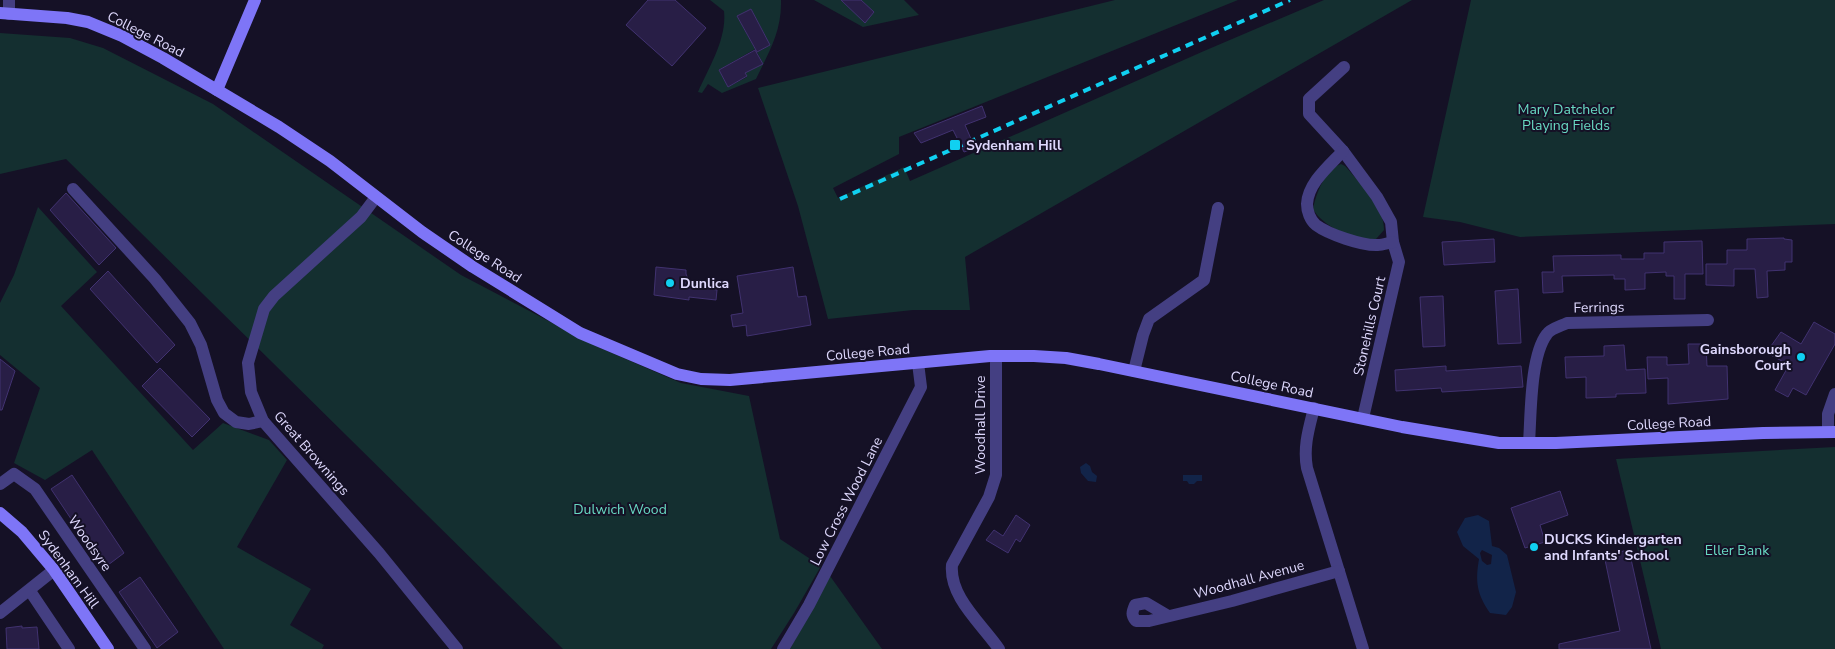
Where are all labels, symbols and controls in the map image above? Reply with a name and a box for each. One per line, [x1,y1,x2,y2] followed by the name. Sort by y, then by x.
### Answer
[104,7,188,62] street label: College Road
[1517,100,1615,135] park label: Mary Datchelor Playing Fields
[966,136,1062,155] place label: Sydenham Hill
[948,138,962,152] marker: Sydenham Hill
[444,226,525,287] street label: College Road
[680,274,729,293] place label: Dunlica
[1349,275,1390,378] street label: Stonehills Court
[664,277,676,289] marker: Dunlica
[1573,298,1625,317] street label: Ferrings
[825,339,911,366] street label: College Road
[1700,340,1792,375] place label: Gainsborough Court
[1795,351,1807,363] marker: Gainsborough Court
[1229,366,1315,403] street label: College Road
[971,376,990,474] street label: Woodhall Drive
[270,407,354,500] street label: Great Brownings
[1626,412,1712,435] street label: College Road
[806,434,887,569] street label: Low Cross Wood Lane
[573,500,667,519] park label: Dulwich Wood
[63,511,116,575] street label: Woodsyre
[34,526,104,613] street label: Sydenham Hill
[1544,530,1682,565] place label: DUCKS Kindergarten and Infants' School
[1528,541,1540,553] marker: DUCKS Kindergarten and Infants' School
[1705,541,1770,560] park label: Eller Bank
[1192,556,1306,603] street label: Woodhall Avenue

